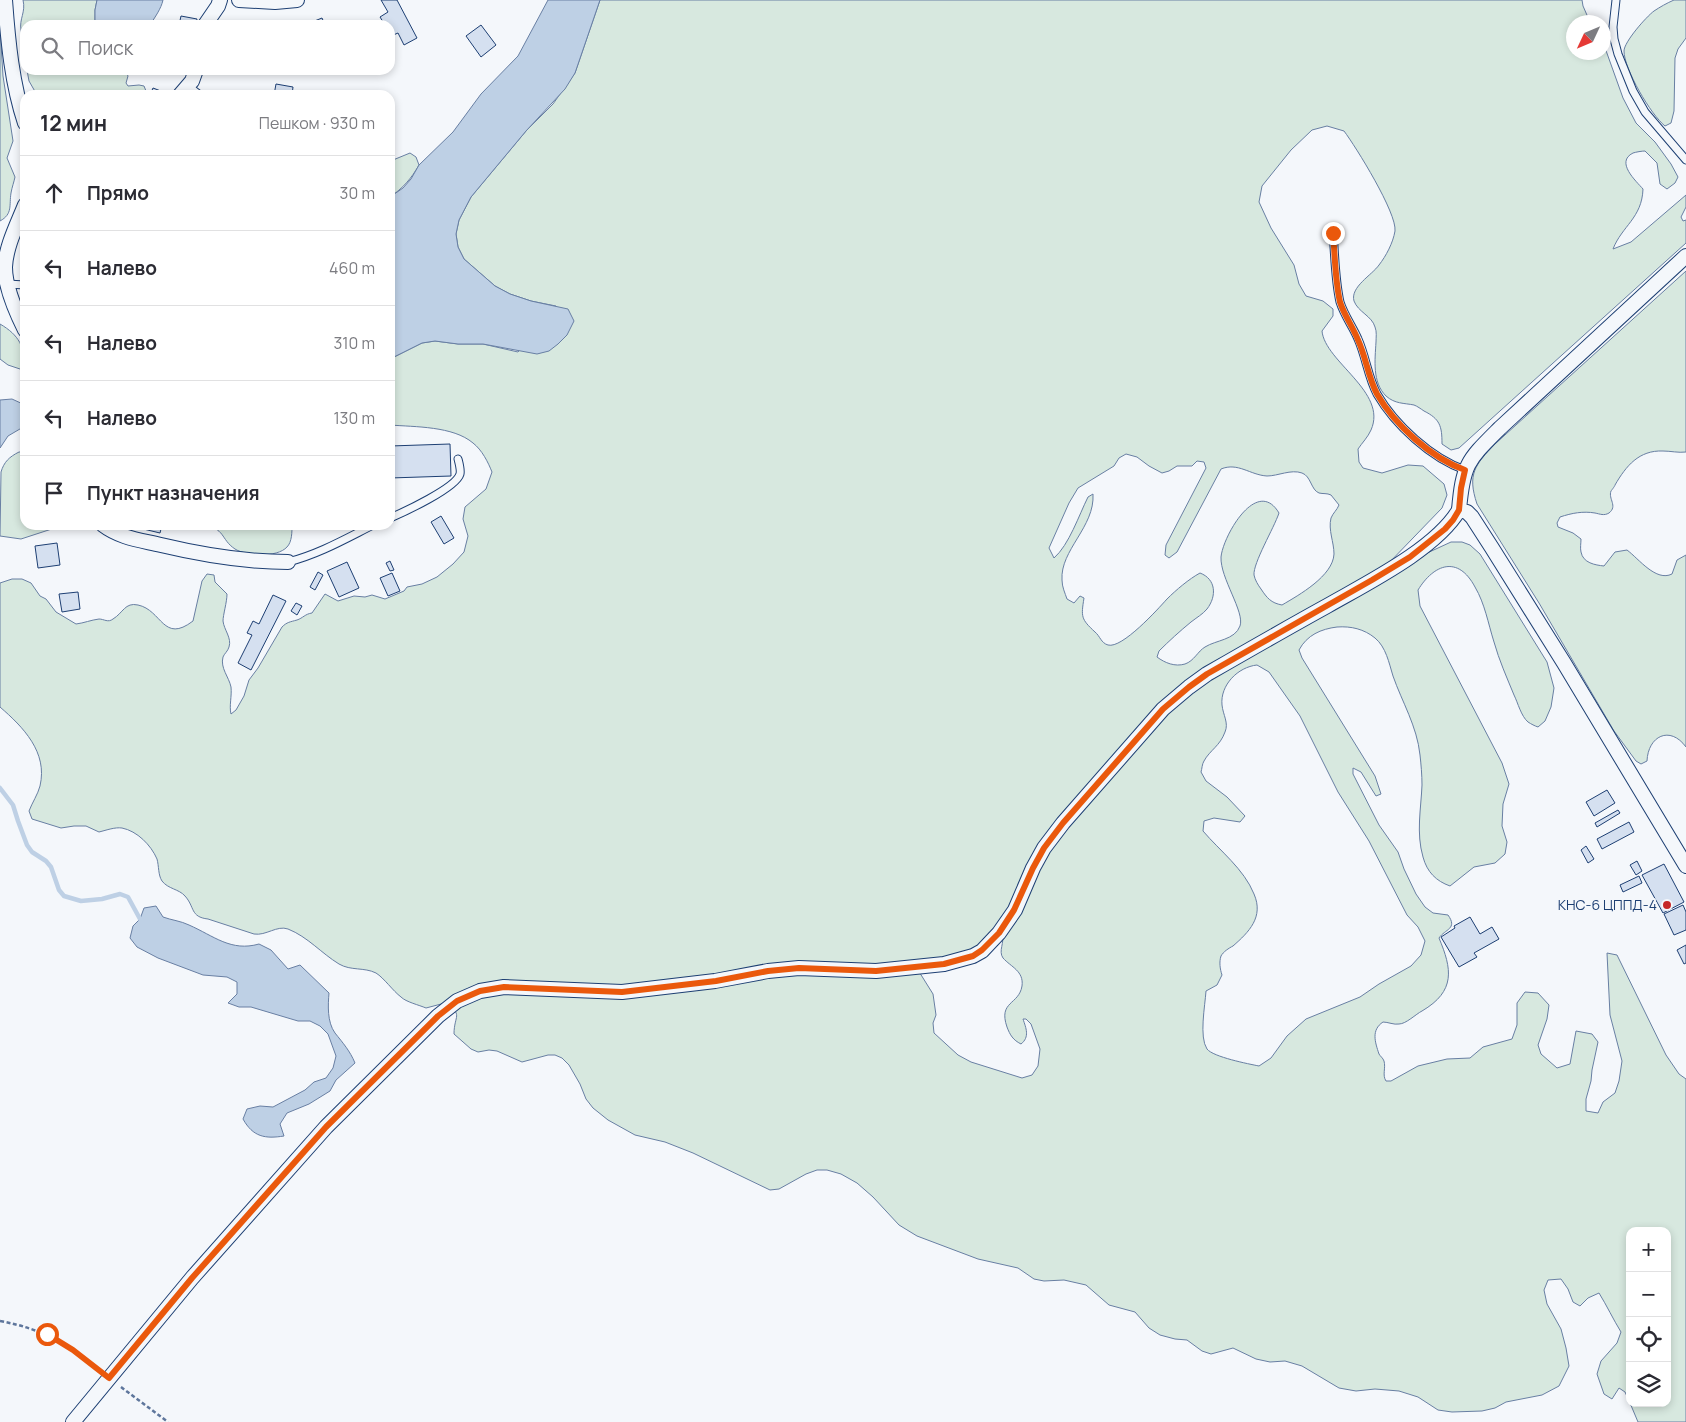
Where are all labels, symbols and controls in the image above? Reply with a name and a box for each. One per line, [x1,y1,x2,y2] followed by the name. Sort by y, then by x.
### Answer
[1566,15,1611,60] north arrow
[20,20,395,75] search box
[38,34,66,62] icon: search
[78,35,133,61] text: Поиск
[40,109,107,137] text: 12 мин
[259,112,375,134] text: Пешком · 930 m
[40,179,68,207] icon: ahead
[87,180,149,206] text: Прямо
[340,182,375,204] text: 30 m
[1322,222,1345,245] route end
[40,254,68,282] icon: left
[87,255,157,281] text: Налево
[329,257,375,279] text: 460 m
[40,329,68,357] icon: left
[87,330,157,356] text: Налево
[333,332,375,354] text: 310 m
[40,404,68,432] icon: left
[87,405,157,431] text: Налево
[333,407,375,429] text: 130 m
[40,479,68,507] icon: arrive
[87,480,260,506] text: Пункт назначения
[1558,895,1657,914] place label: КНС-6 ЦППД-4
[1661,899,1673,911] marker: КНС-6 ЦППД-4
[1626,1227,1671,1407] map controls
[1626,1227,1671,1272] button: +
[1626,1272,1671,1317] button: −
[1626,1317,1671,1362] button: locate
[36,1323,59,1346] route start
[1626,1362,1671,1407] button: layers

